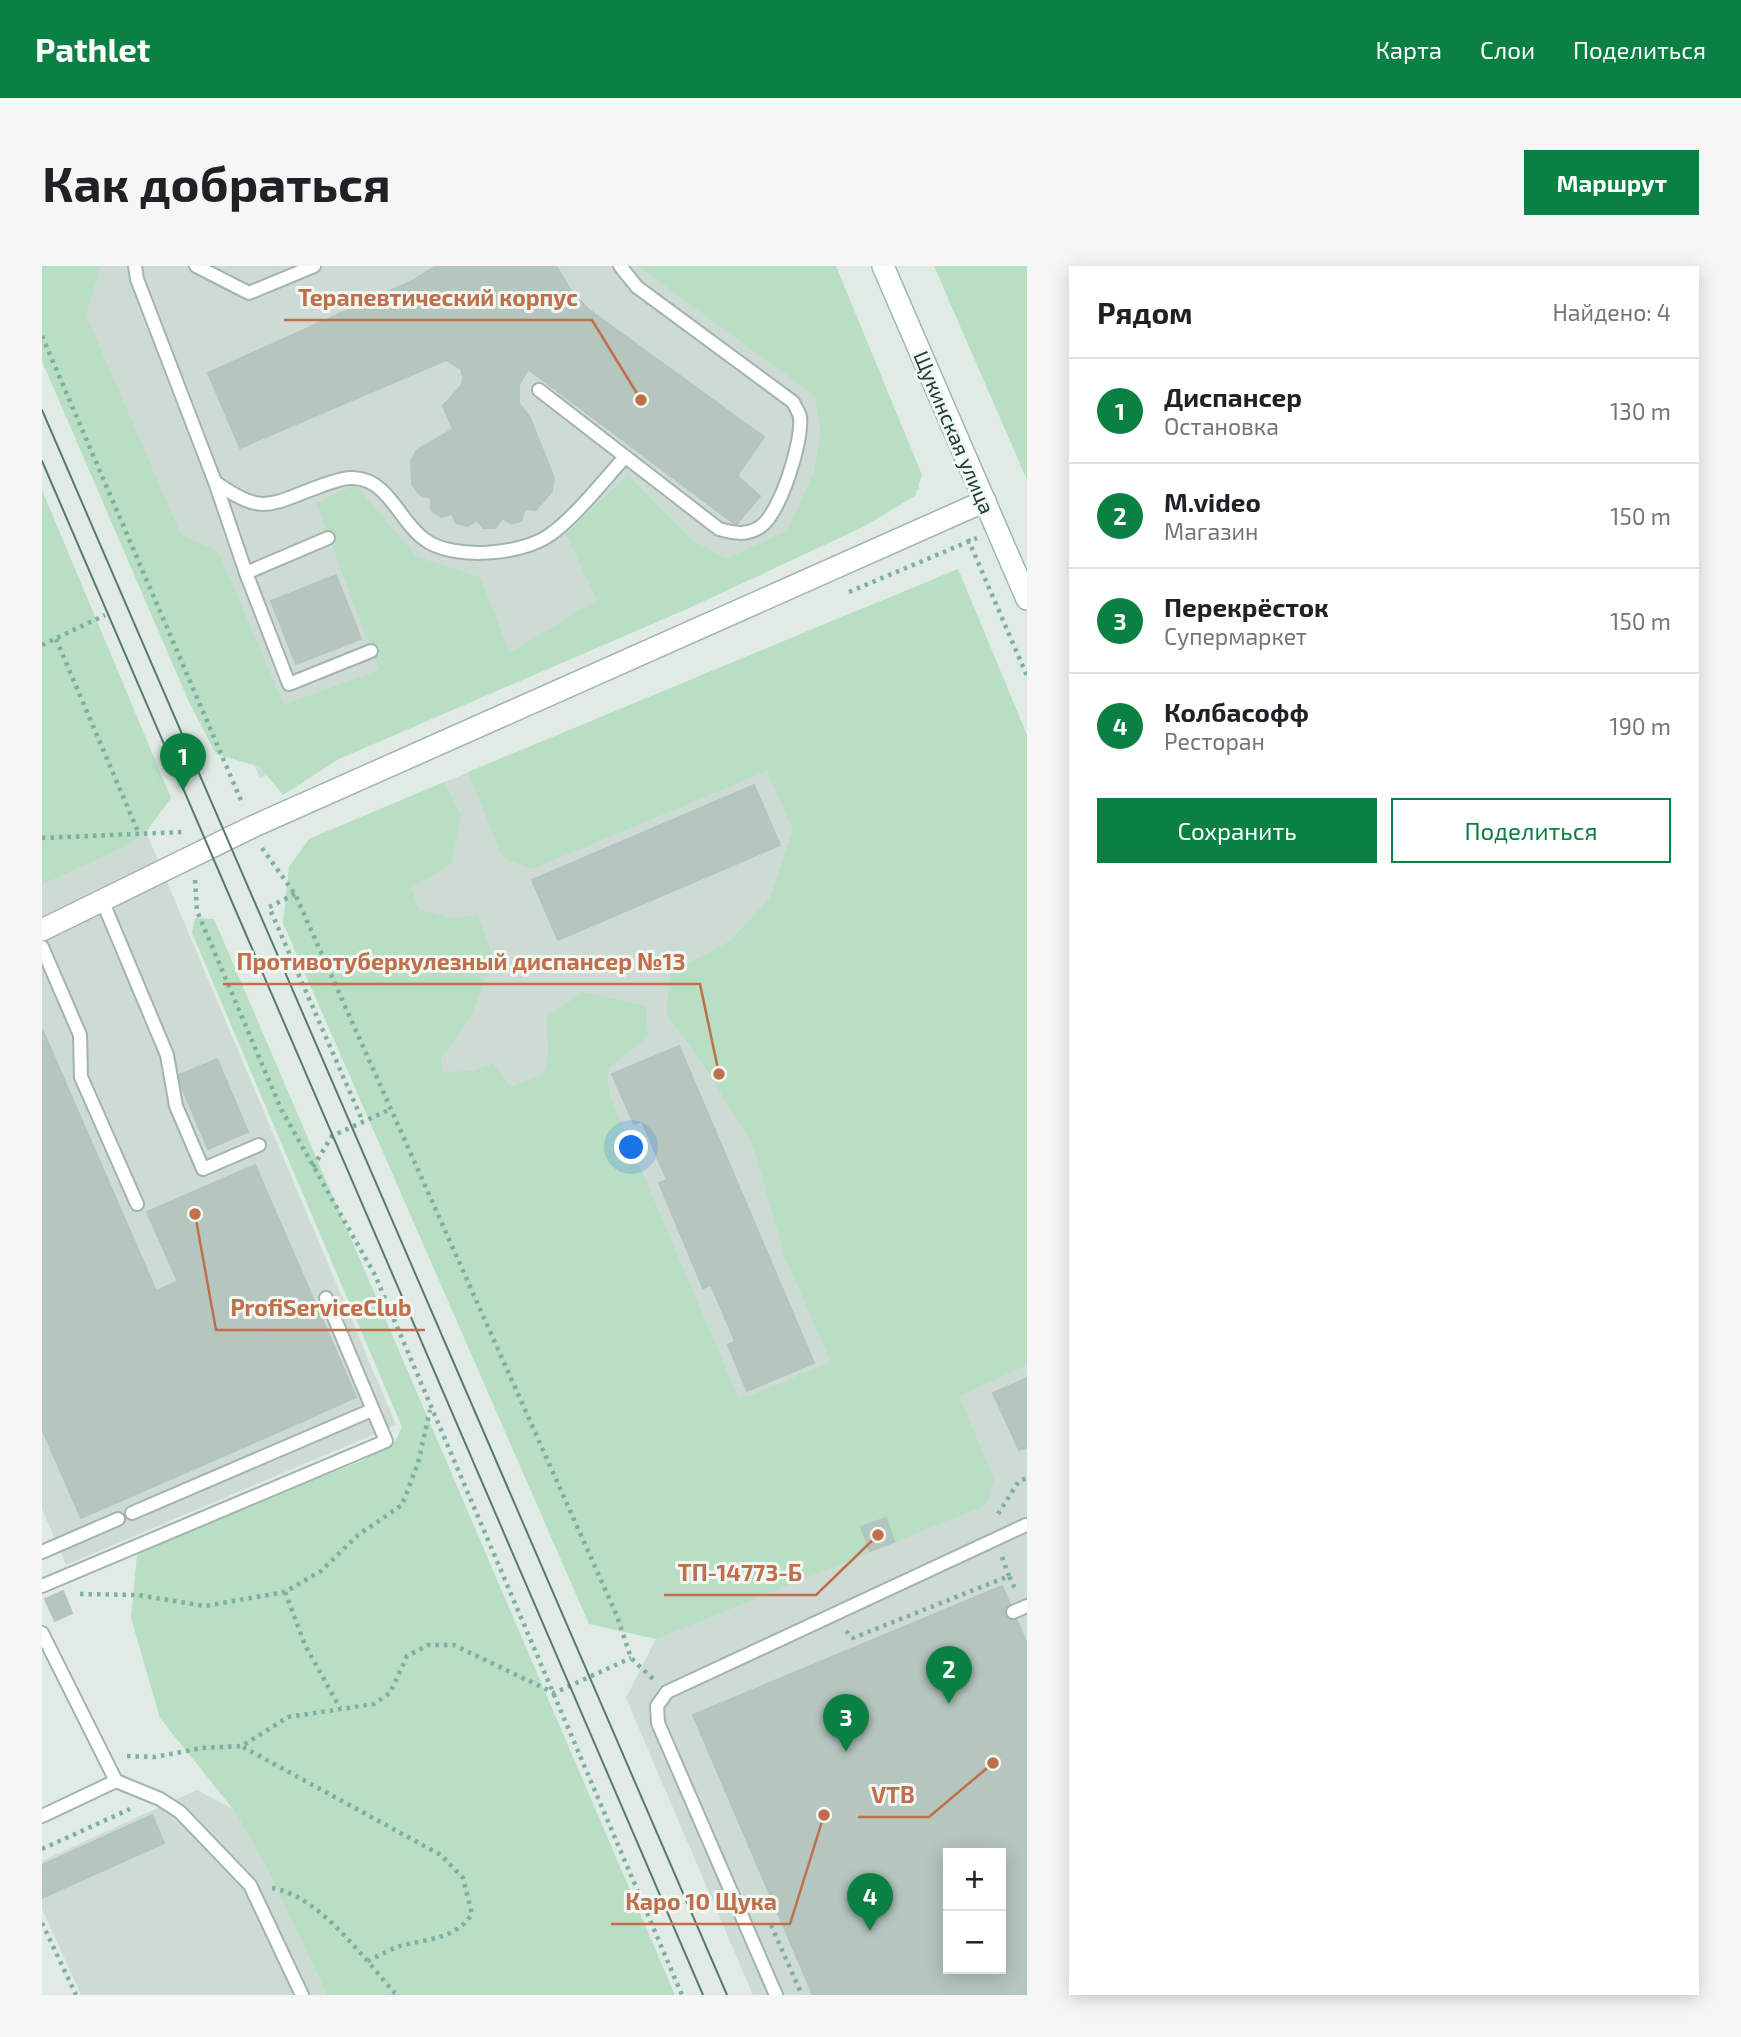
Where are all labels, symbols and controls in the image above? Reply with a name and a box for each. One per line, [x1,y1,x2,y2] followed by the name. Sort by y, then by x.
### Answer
[35,29,150,69] text: Pathlet
[1375,35,1442,64] text: Карта
[1480,35,1535,64] text: Слои
[1573,35,1706,64] text: Поделиться
[1524,150,1699,215] button: Маршрут
[42,153,391,212] text: Как добраться
[284,276,592,320] callout: Терапевтический корпус
[298,283,578,311] text: Терапевтический корпус
[1097,294,1193,330] text: Рядом
[1552,298,1671,326] text: Найдено: 4
[908,347,1001,518] street label: Щукинская улица
[1164,381,1302,412] text: Диспансер
[1115,397,1125,425] text: 1
[1610,397,1671,425] text: 130 m
[1164,412,1279,440] text: Остановка
[1164,486,1261,517] text: M.video
[1113,502,1127,530] text: 2
[1610,502,1671,530] text: 150 m
[1164,517,1258,545] text: Магазин
[1164,591,1329,622] text: Перекрёсток
[1113,607,1127,635] text: 3
[1610,607,1671,635] text: 150 m
[1164,622,1307,650] text: Супермаркет
[1164,696,1309,727] text: Колбасофф
[1113,712,1127,740] text: 4
[1610,712,1671,740] text: 190 m
[1164,727,1265,755] text: Ресторан
[160,733,206,791] pin: 1
[1097,798,1377,863] button: Сохранить
[1391,798,1671,863] button: Поделиться
[223,940,700,984] callout: Противотуберкулезный диспансер №13
[237,947,685,975] text: Противотуберкулезный диспансер №13
[614,1130,648,1164] your location
[216,1286,425,1330] callout: ProfiServiceClub
[230,1293,412,1321] text: ProfiServiceClub
[664,1551,816,1595] callout: ТП-14773-Б
[678,1558,802,1586] text: ТП-14773-Б
[926,1646,972,1704] pin: 2
[823,1694,869,1752] pin: 3
[858,1773,929,1817] callout: VTB
[871,1780,915,1808] text: VTB
[943,1848,1006,1974] map controls
[943,1848,1006,1911] button: +
[847,1873,893,1931] pin: 4
[611,1880,790,1924] callout: Каро 10 Щука
[625,1887,777,1915] text: Каро 10 Щука
[943,1911,1006,1974] button: −

